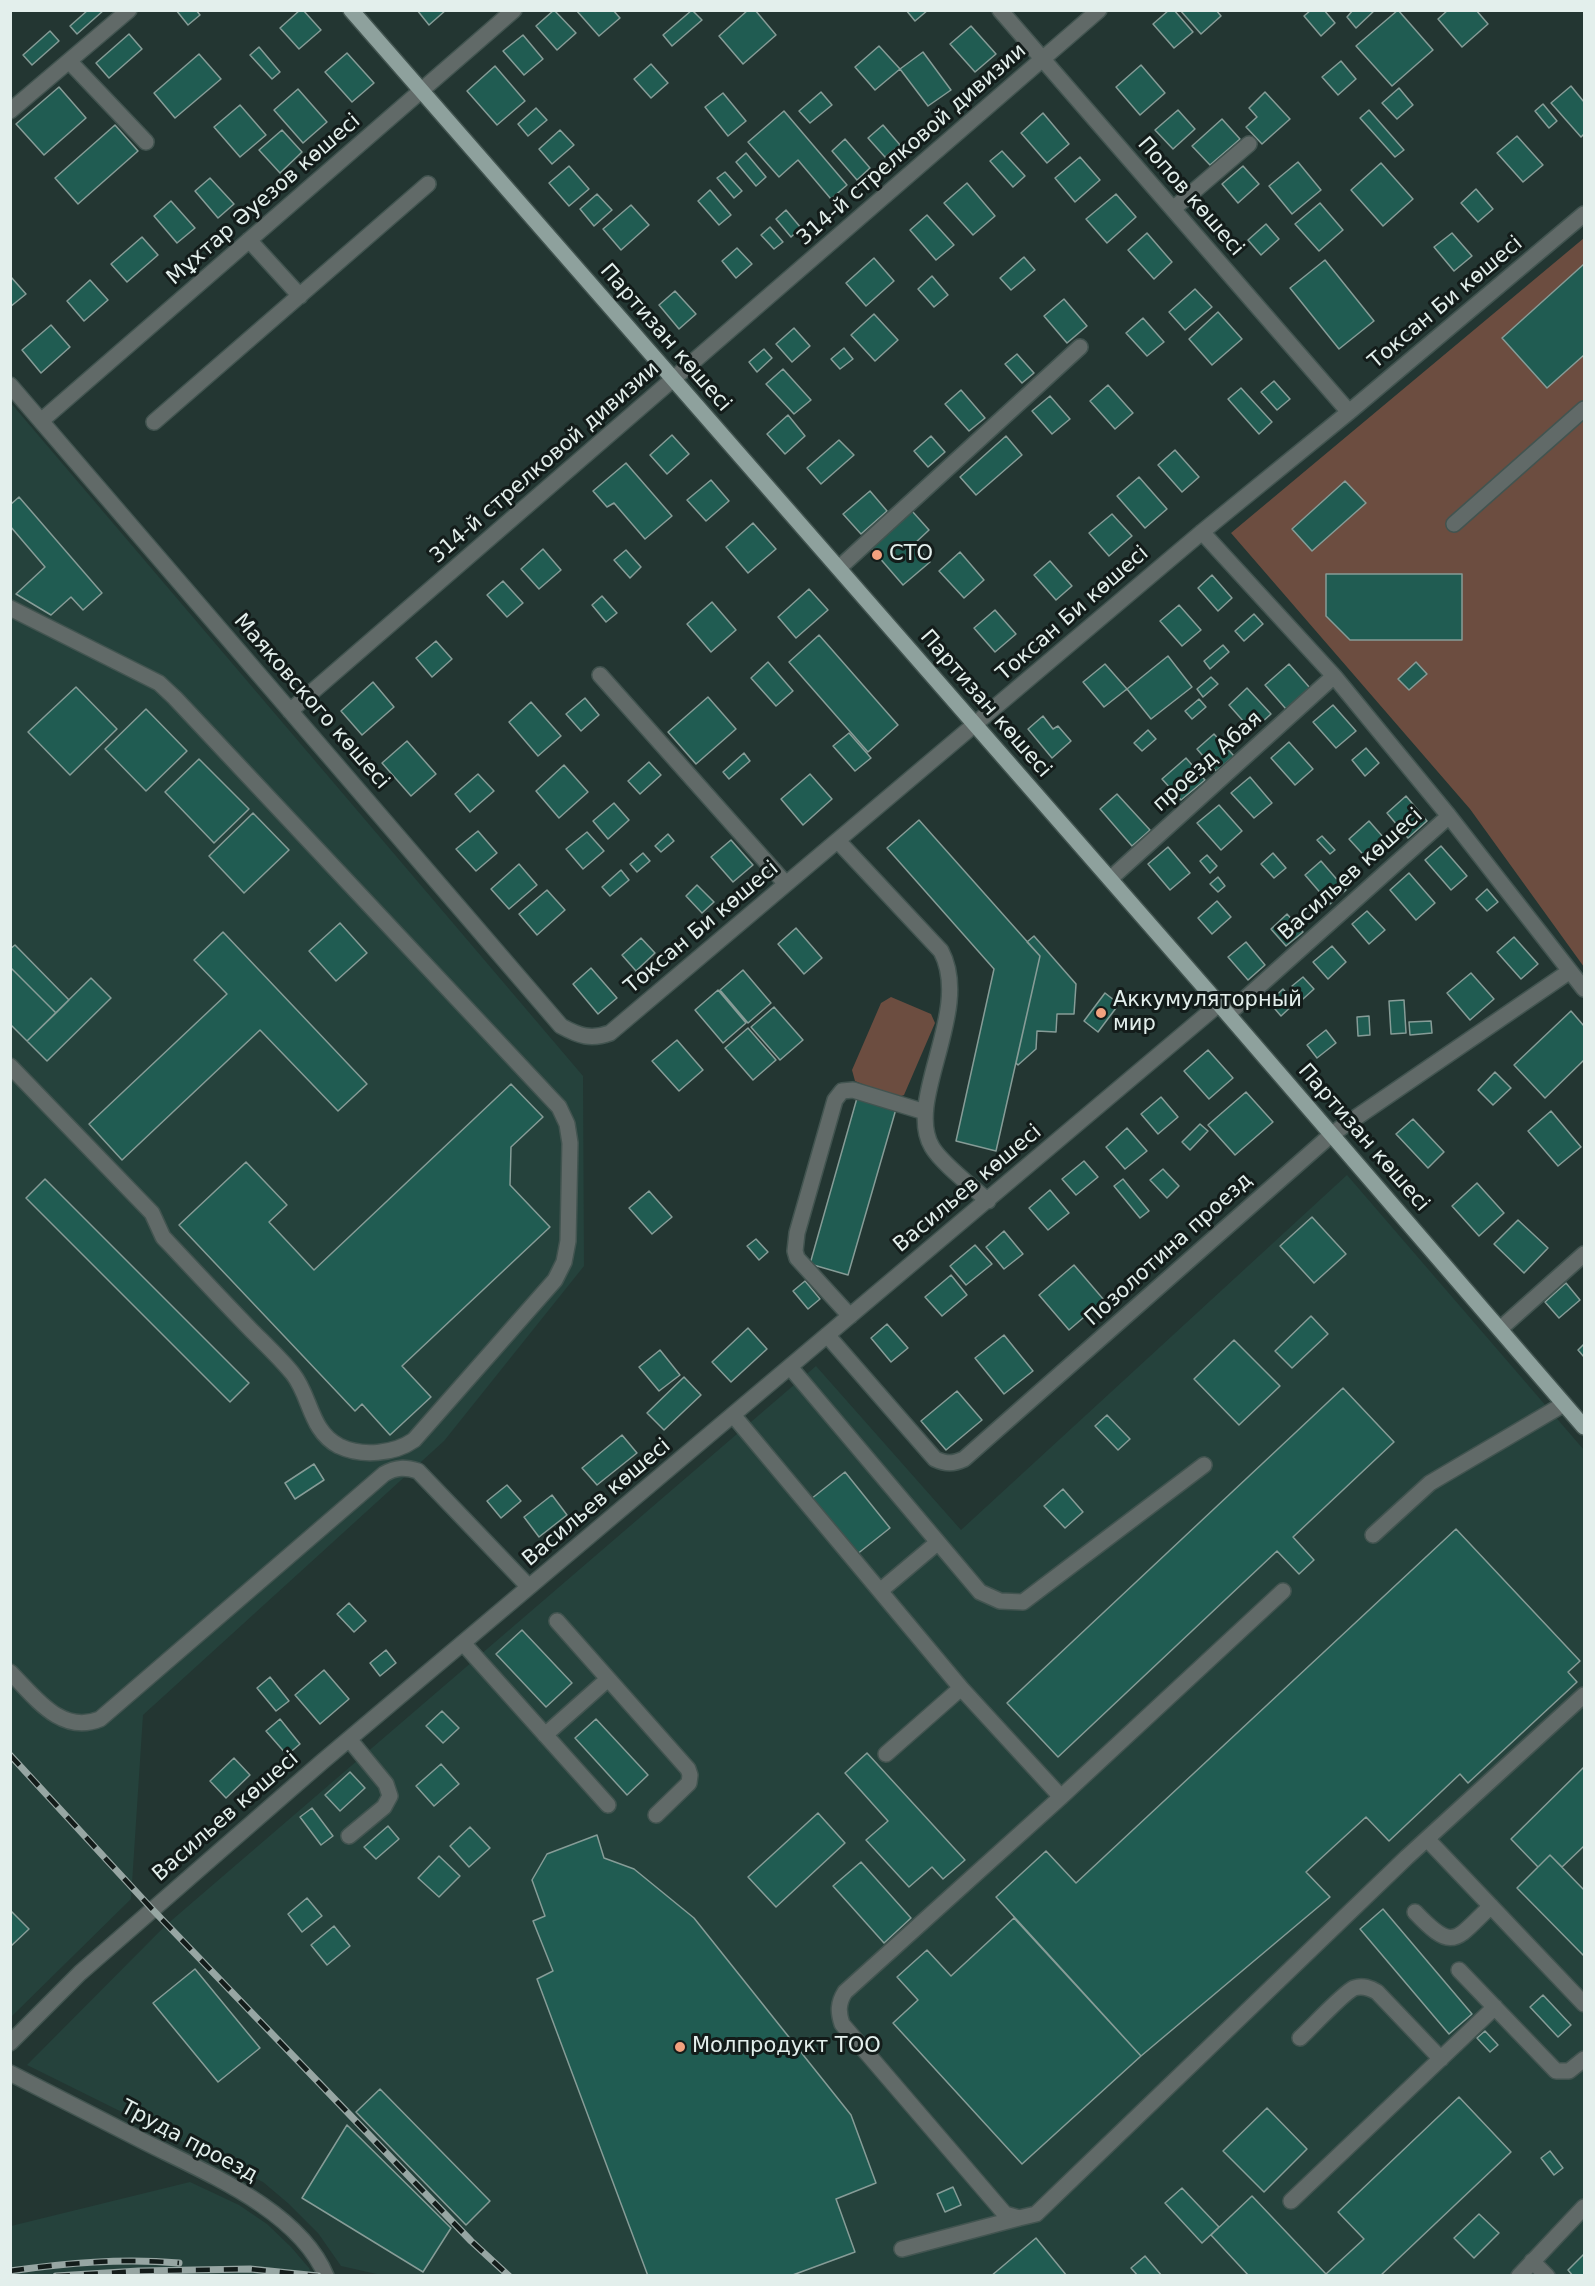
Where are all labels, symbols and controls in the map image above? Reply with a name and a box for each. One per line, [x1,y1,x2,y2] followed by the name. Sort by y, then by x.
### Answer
[792,39,1032,251] street label: 314-й стрелковой дивизии
[162,109,366,291] street label: Мұхтар Әуезов көшесі
[1132,132,1248,262] street label: Попов көшесі
[1364,231,1528,375] street label: Токсан Би көшесі
[594,259,736,417] street label: Партизан көшесі
[425,357,665,569] street label: 314-й стрелковой дивизии
[992,541,1154,687] street label: Токсан Би көшесі
[889,542,933,568] place label: СТО
[870,548,884,562] marker: СТО
[228,609,394,795] street label: Маяковского көшесі
[914,625,1056,783] street label: Партизан көшесі
[1148,706,1268,818] street label: проезд Абая
[1274,804,1428,946] street label: Васильев көшесі
[620,856,784,1000] street label: Токсан Би көшесі
[1113,988,1302,1038] place label: Аккумуляторный мир
[1094,1006,1108,1020] marker: Аккумуляторный мир
[1292,1059,1434,1217] street label: Партизан көшесі
[889,1120,1047,1258] street label: Васильев көшесі
[1080,1168,1258,1332] street label: Позолотина проезд
[518,1434,676,1572] street label: Васильев көшесі
[148,1747,304,1887] street label: Васильев көшесі
[692,2034,881,2060] place label: Молпродукт ТОО
[673,2040,687,2054] marker: Молпродукт ТОО
[116,2095,262,2189] street label: Труда проезд

